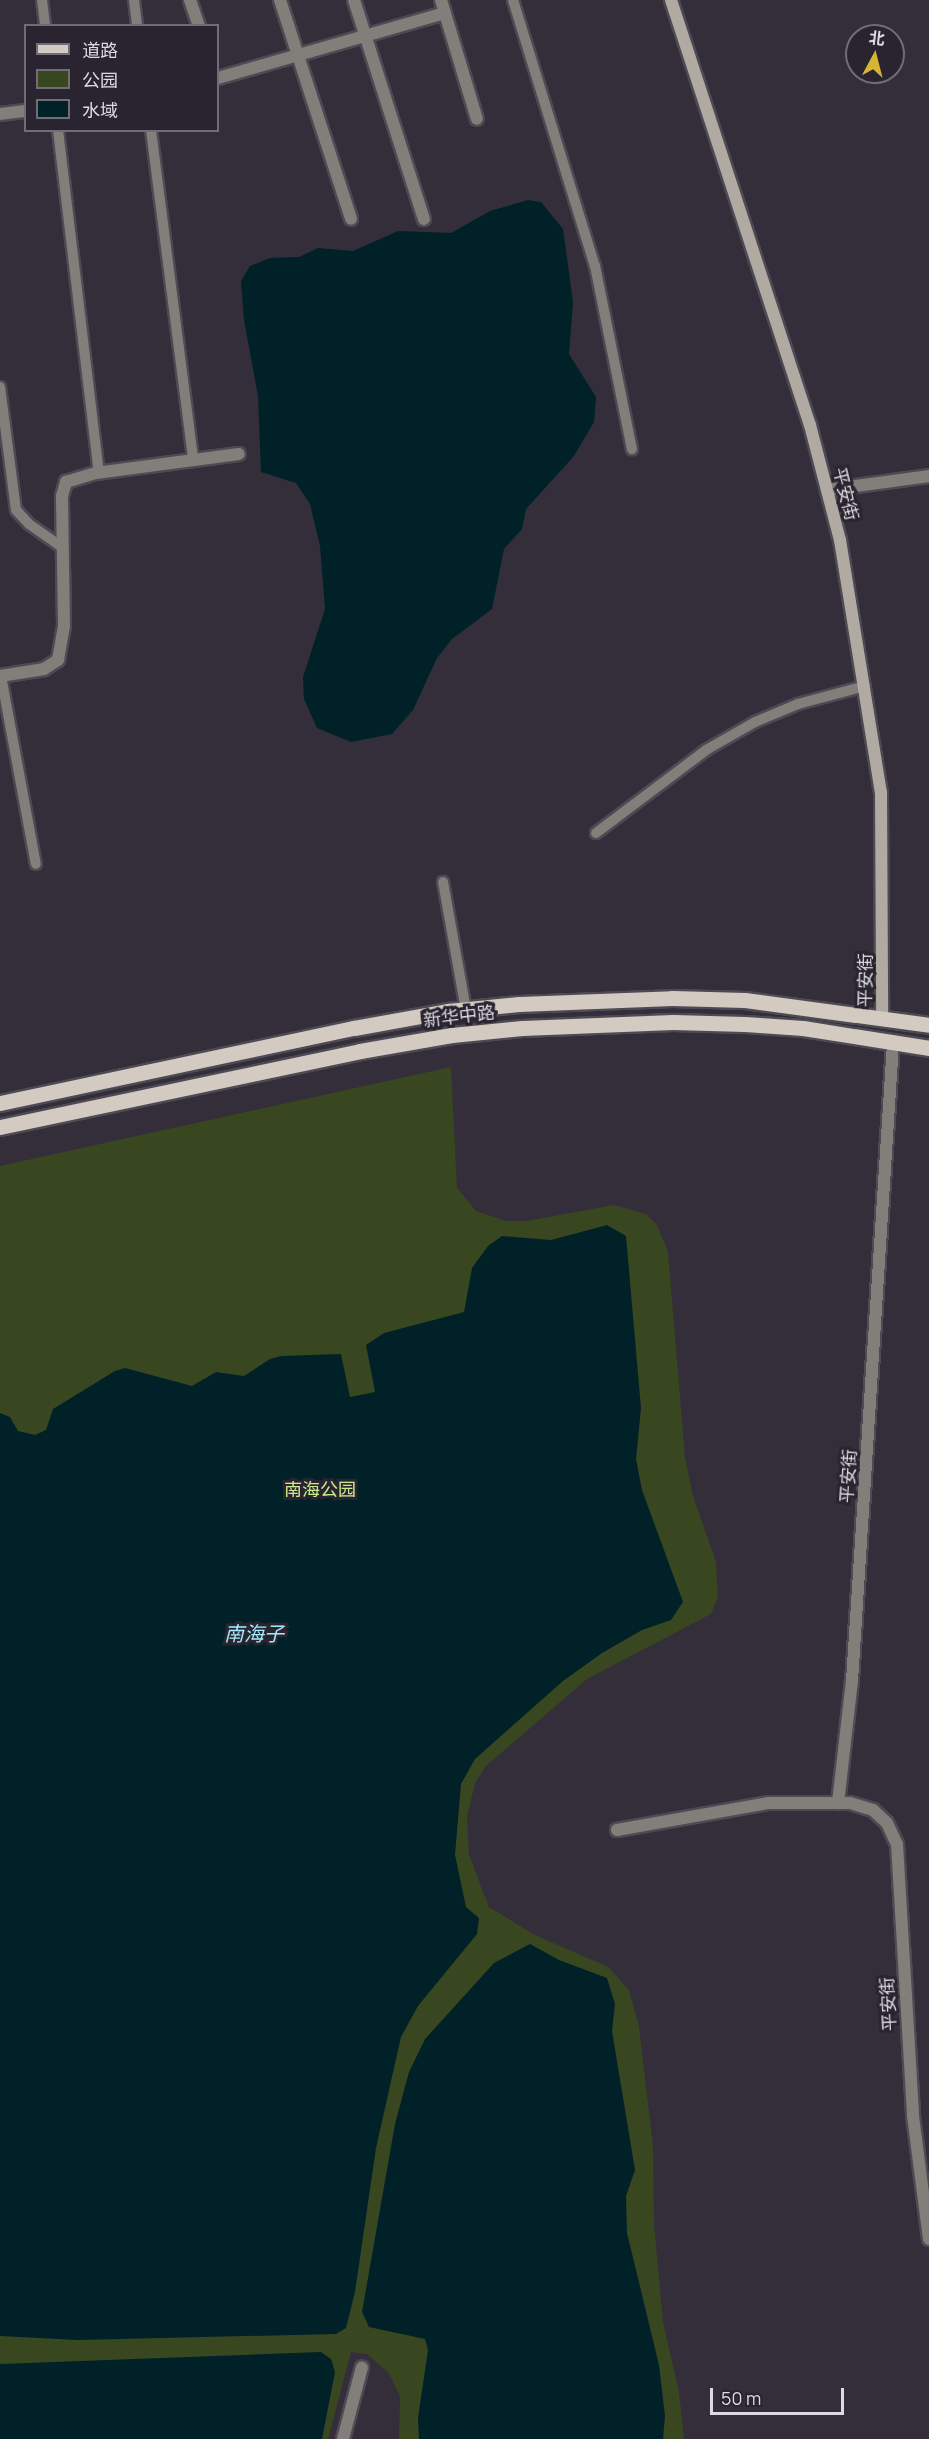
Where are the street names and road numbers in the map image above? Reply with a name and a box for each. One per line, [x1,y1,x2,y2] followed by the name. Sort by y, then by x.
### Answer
[829,465,863,523] street label: 平安街
[854,953,876,1007] street label: 平安街
[422,1001,496,1031] street label: 新华中路
[835,1448,861,1504] street label: 平安街
[876,1976,900,2032] street label: 平安街

